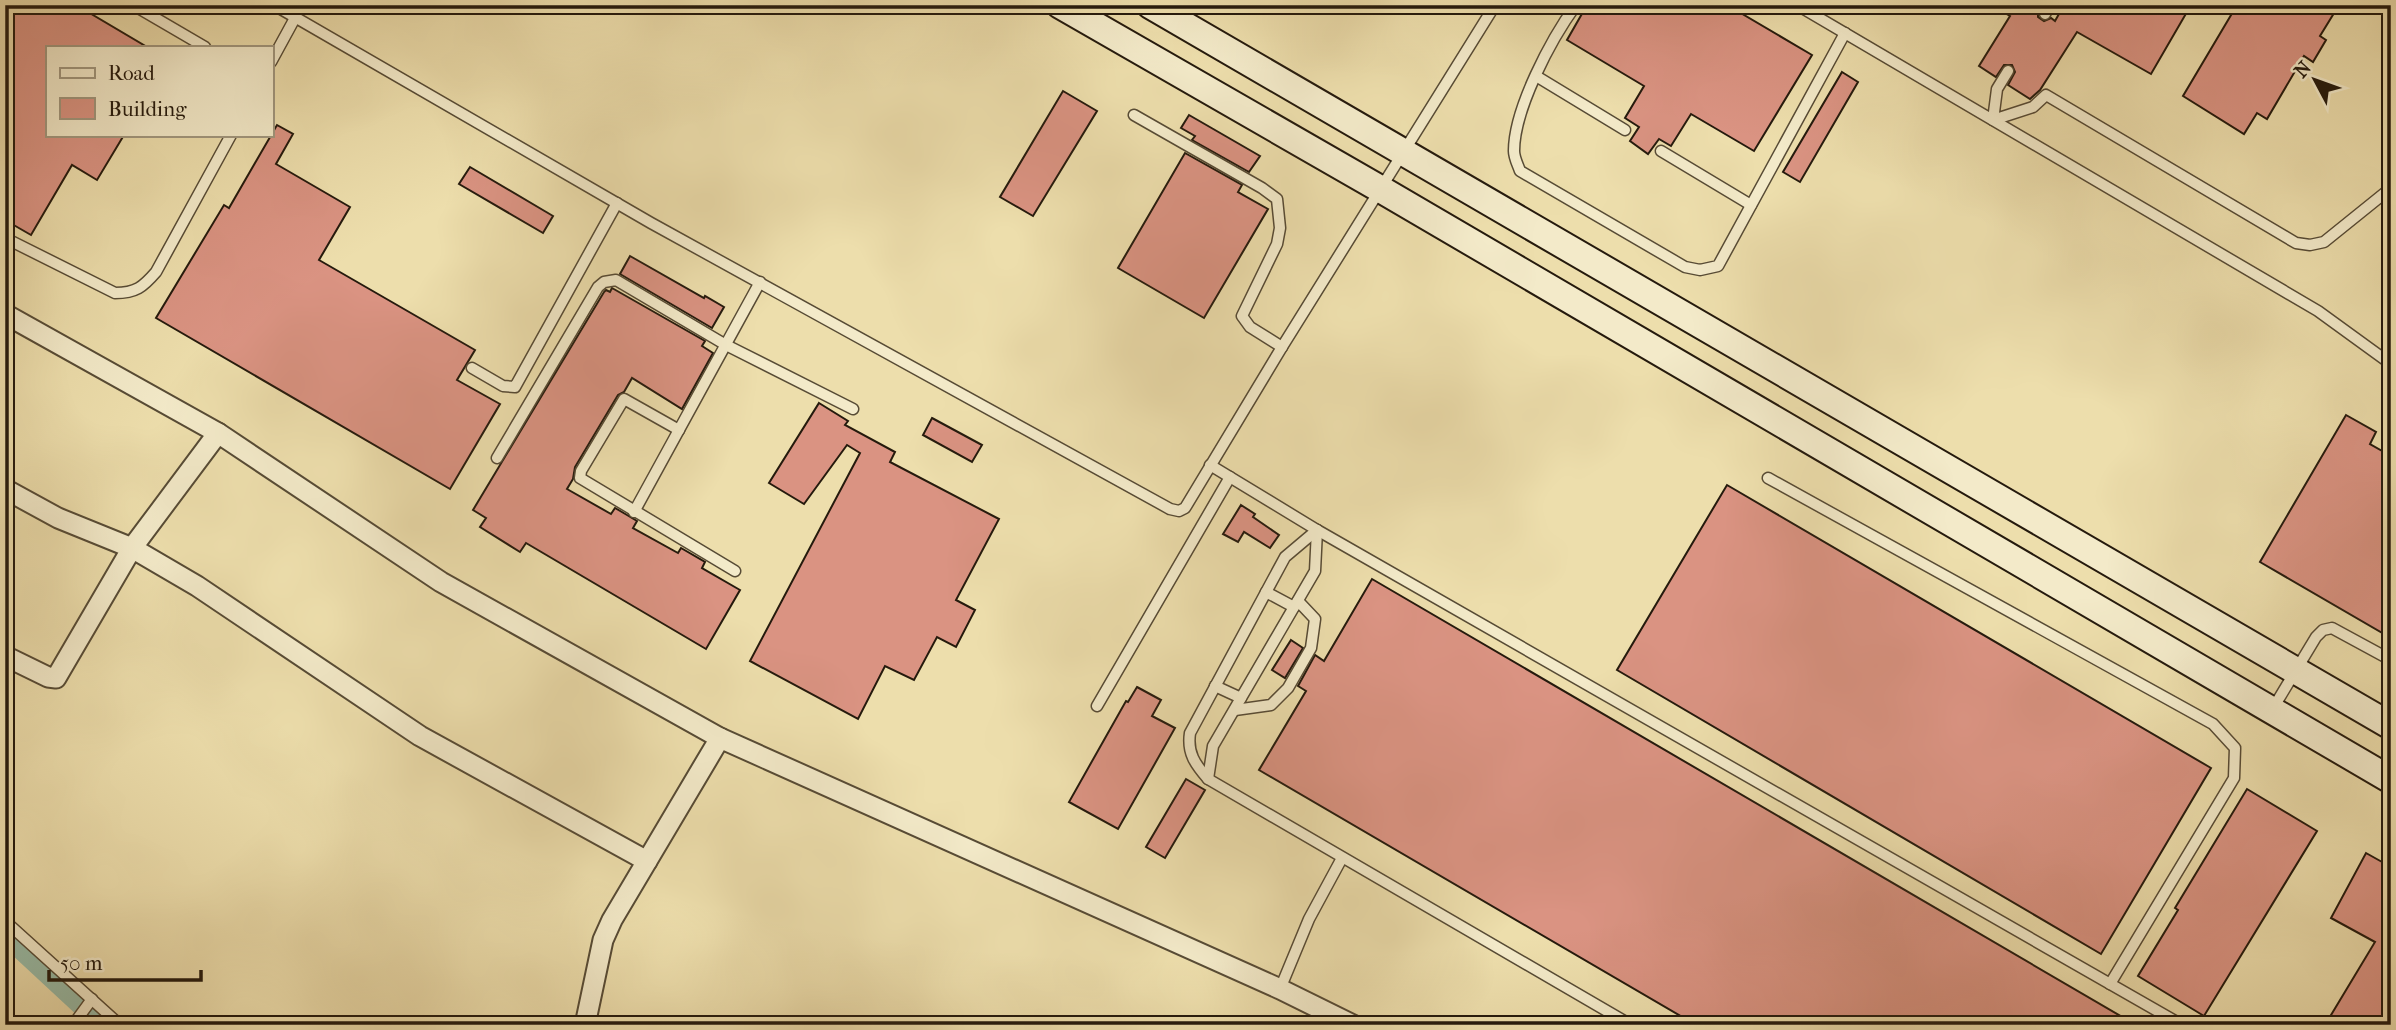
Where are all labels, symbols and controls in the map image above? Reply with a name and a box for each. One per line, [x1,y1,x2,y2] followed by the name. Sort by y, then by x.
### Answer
[46,46,273,136] legend
[2280,46,2350,116] north arrow
[2290,56,2316,82] text: N
[108,61,155,85] text: Road
[108,97,187,121] text: Building
[49,939,201,983] scale bar
[60,951,103,975] text: 50 m

